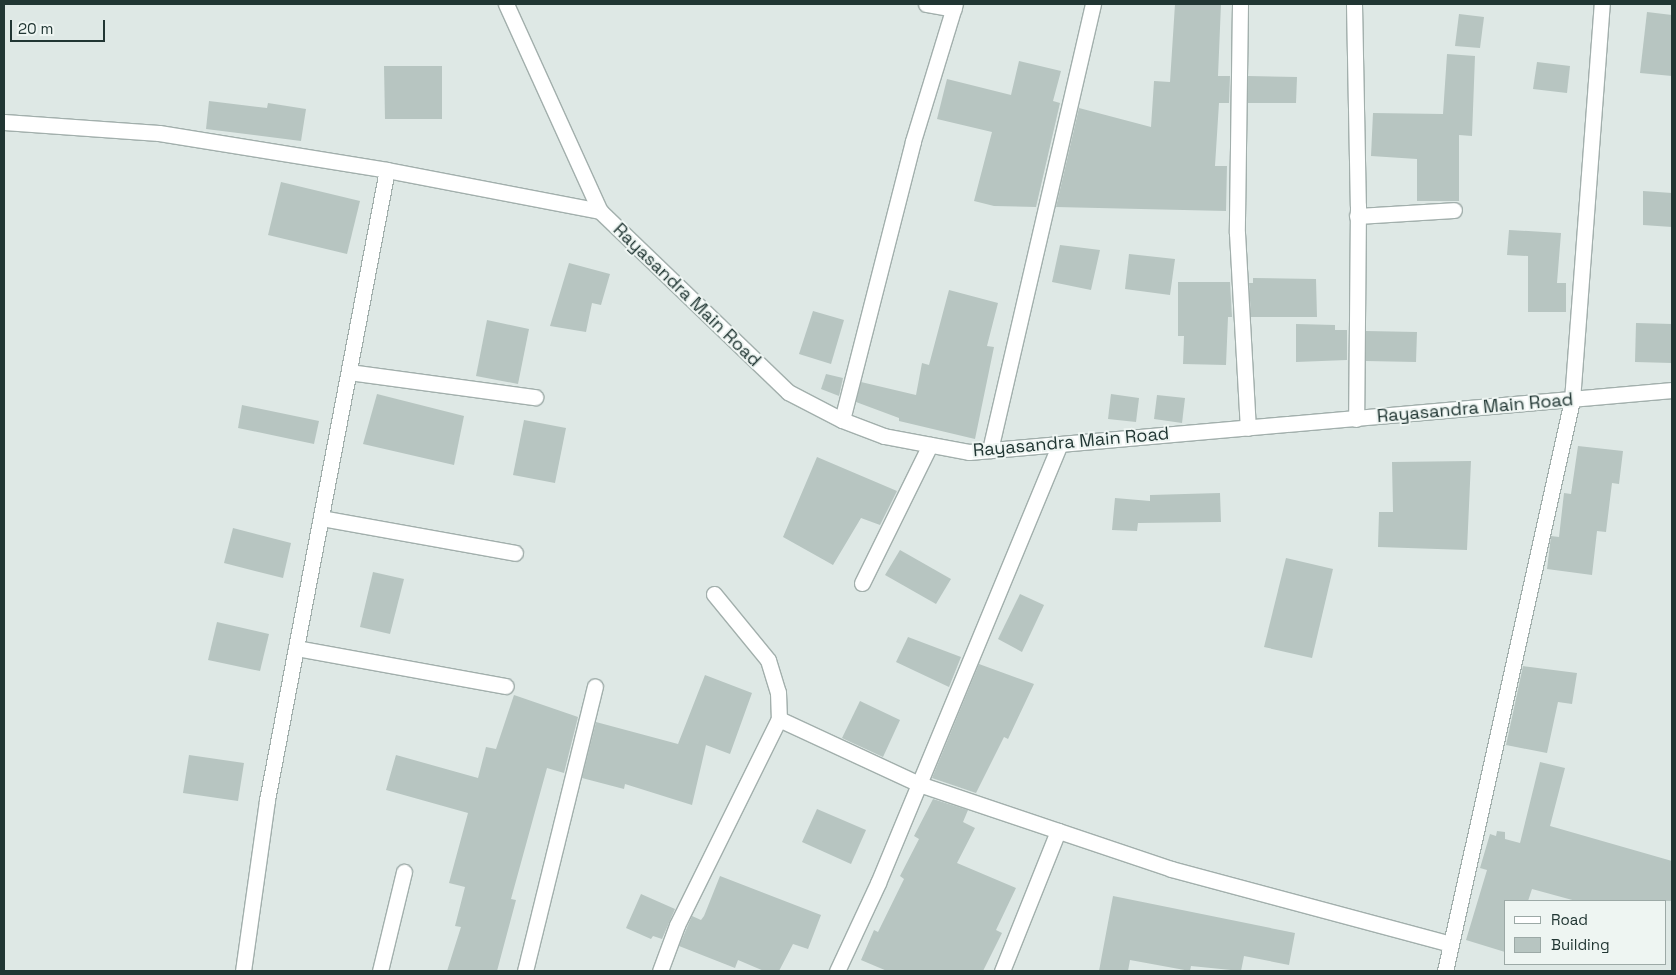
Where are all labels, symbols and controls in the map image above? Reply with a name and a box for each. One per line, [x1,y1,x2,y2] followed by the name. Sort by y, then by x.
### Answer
[12,10,108,42] scale bar
[18,19,53,38] text: 20 m
[609,219,765,371] street label: Rayasandra Main Road
[1376,389,1574,427] street label: Rayasandra Main Road
[972,423,1170,461] street label: Rayasandra Main Road
[1504,900,1666,965] legend
[1551,910,1588,929] text: Road
[1551,935,1610,954] text: Building

